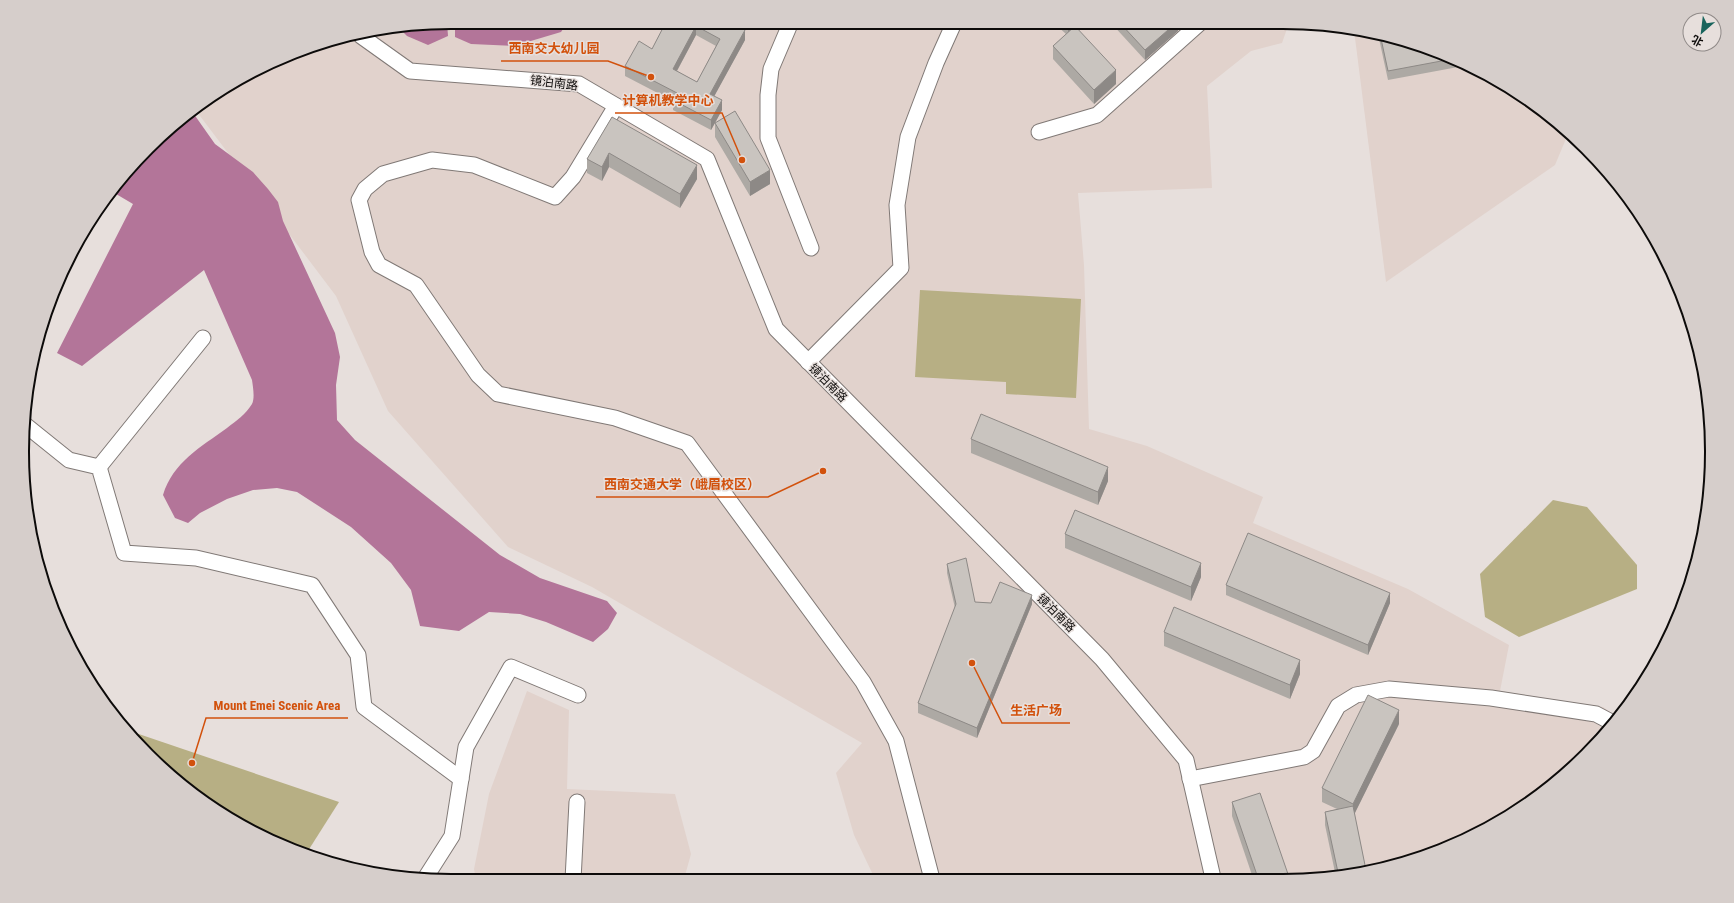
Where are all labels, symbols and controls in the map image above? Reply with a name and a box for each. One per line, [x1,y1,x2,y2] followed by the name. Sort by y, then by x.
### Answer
[1682,12,1722,52] north arrow
[1690,32,1705,49] text: 北
[501,36,608,61] callout: 西南交大幼儿园
[508,41,600,56] text: 西南交大幼儿园
[529,73,579,93] street label: 镜泊南路
[615,88,722,113] callout: 计算机教学中心
[622,93,714,108] text: 计算机教学中心
[806,361,850,405] street label: 镜泊南路
[596,472,768,497] callout: 西南交通大学（峨眉校区）
[604,477,760,492] text: 西南交通大学（峨眉校区）
[1034,591,1078,635] street label: 镜泊南路
[206,693,348,718] callout: Mount Emei Scenic Area
[214,698,340,713] text: Mount Emei Scenic Area
[1002,698,1070,723] callout: 生活广场
[1010,703,1062,718] text: 生活广场

